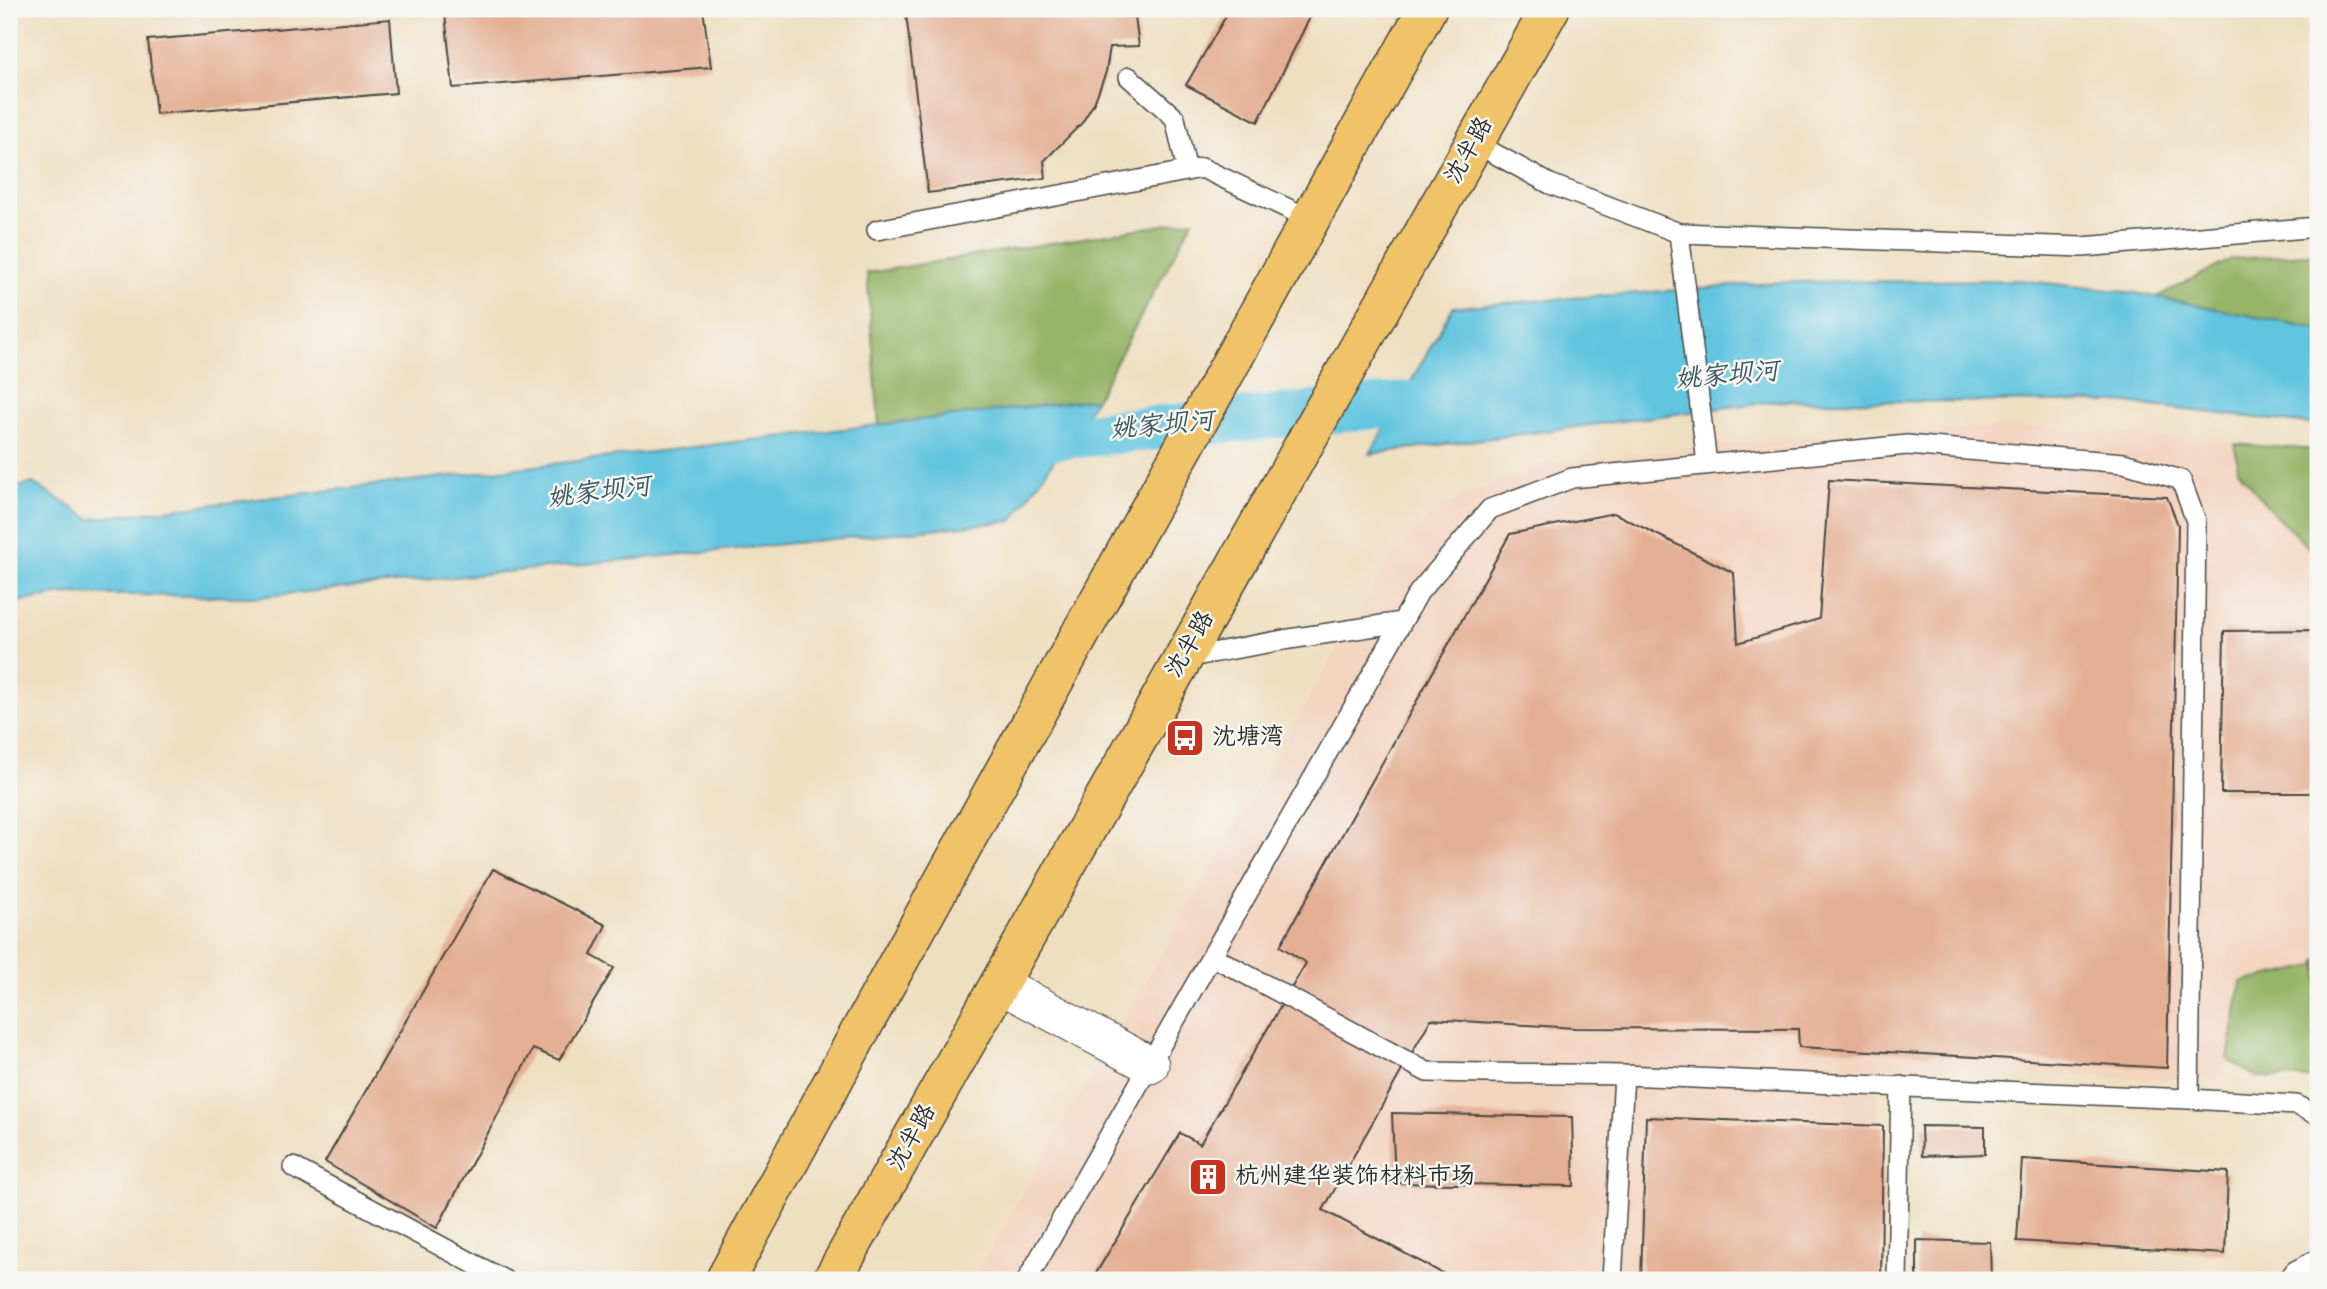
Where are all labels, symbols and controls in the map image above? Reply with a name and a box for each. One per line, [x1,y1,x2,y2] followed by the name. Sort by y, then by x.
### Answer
[1437,111,1503,191] street label: 沈半路
[1674,353,1784,400] water label: 姚家坝河
[1109,403,1219,450] water label: 姚家坝河
[545,468,657,519] water label: 姚家坝河
[1158,605,1224,685] street label: 沈半路
[1164,717,1206,759] bus stop icon: 沈塘湾
[1212,721,1284,756] place label: 沈塘湾
[880,1098,946,1178] street label: 沈半路
[1187,1156,1229,1198] building icon: 杭州建华装饰材料市场
[1235,1160,1475,1195] place label: 杭州建华装饰材料市场

